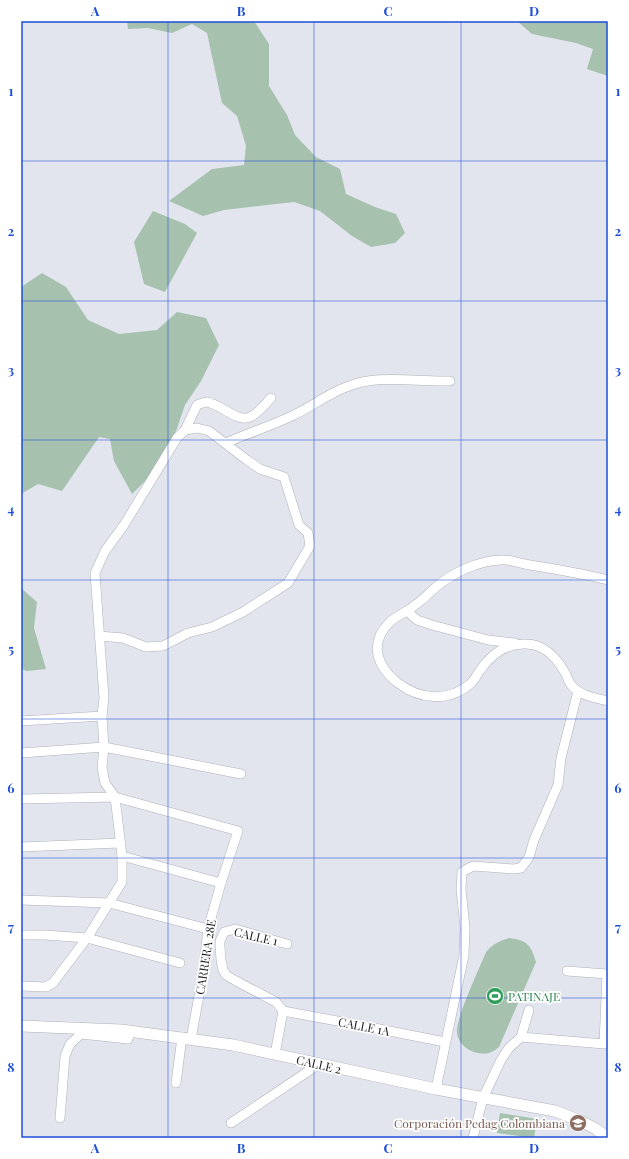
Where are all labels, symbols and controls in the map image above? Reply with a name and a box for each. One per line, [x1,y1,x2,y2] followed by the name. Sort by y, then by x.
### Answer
[90,2,100,19] text: A
[237,2,246,19] text: B
[383,2,393,19] text: C
[529,2,539,19] text: D
[9,82,14,99] text: 1
[616,82,621,99] text: 1
[8,222,15,239] text: 2
[615,222,622,239] text: 2
[8,361,14,378] text: 3
[615,361,621,378] text: 3
[8,500,15,517] text: 4
[615,500,622,517] text: 4
[8,640,14,657] text: 5
[615,640,621,657] text: 5
[7,779,15,796] text: 6
[614,779,622,796] text: 6
[8,918,14,935] text: 7
[191,918,219,996] street label: CARRERA 28E
[615,918,621,935] text: 7
[233,923,280,949] street label: CALLE 1
[485,986,505,1006] sports icon: PATINAJE
[508,988,560,1004] place label: PATINAJE
[337,1013,391,1039] street label: CALLE 1A
[295,1051,343,1077] street label: CALLE 2
[7,1058,15,1075] text: 8
[614,1058,622,1075] text: 8
[568,1113,588,1133] school or university icon: Corporación Pedag Colombiana
[394,1115,565,1131] place label: Corporación Pedag Colombiana
[90,1139,100,1156] text: A
[237,1139,246,1156] text: B
[383,1139,393,1156] text: C
[529,1139,539,1156] text: D

